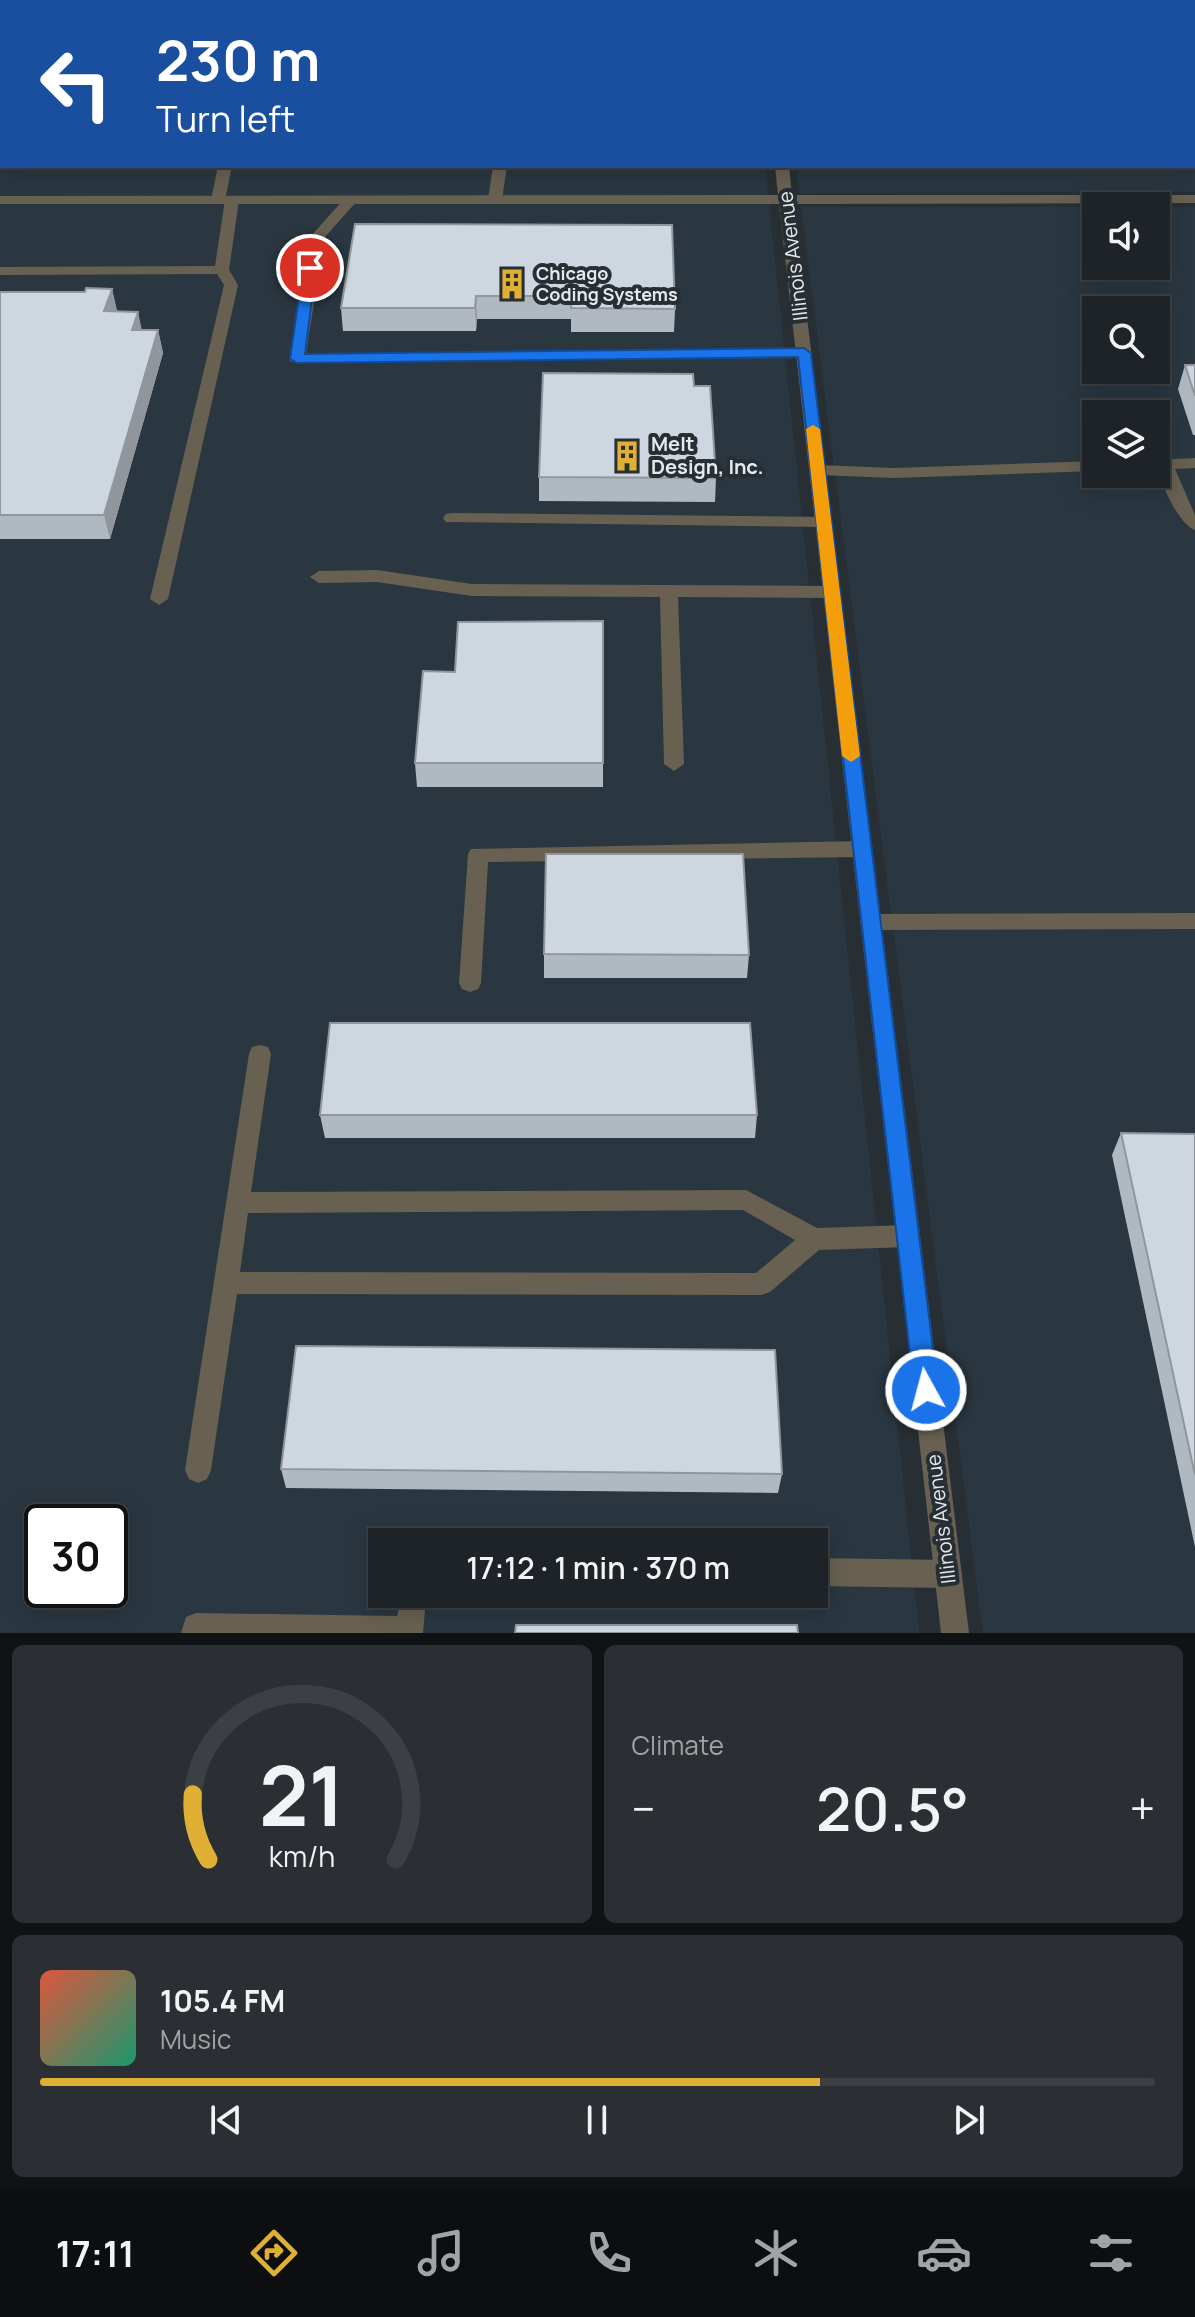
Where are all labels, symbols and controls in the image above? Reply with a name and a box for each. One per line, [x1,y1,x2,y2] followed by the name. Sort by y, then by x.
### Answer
[156,21,320,98] text: 230 m
[24,32,128,136] icon: left
[156,94,295,143] text: Turn left
[771,190,814,322] street label: Illinois Avenue
[1082,192,1170,488] map controls
[1082,192,1170,280] button: sound
[276,234,344,302] pin
[288,246,332,290] icon: arrive
[536,261,678,306] place label: Chicago Coding Systems
[495,267,529,301] building icon: Chicago Coding Systems
[1082,296,1170,384] button: search
[1082,400,1170,488] button: layers
[651,430,764,480] place label: Melt Design, Inc.
[610,439,644,473] building icon: Melt Design, Inc.
[884,1348,968,1432] position arrow
[919,1453,962,1585] street label: Illinois Avenue
[24,1504,128,1608] speed limit sign: 30
[466,1547,730,1588] text: 17:12 · 1 min · 370 m
[632,1727,724,1763] text: Climate
[259,1737,345,1851] text: 21
[816,1767,969,1849] text: 20.5°
[632,1778,655,1838] text: −
[1130,1778,1155,1838] text: +
[269,1837,335,1876] text: km/h
[160,1980,285,2021] text: 105.4 FM
[160,2021,231,2057] text: Music
[204,2098,248,2142] icon: previous
[575,2098,619,2142] icon: pause
[947,2098,991,2142] icon: next
[246,2225,302,2281] icon: directions
[413,2225,469,2281] icon: music
[581,2225,637,2281] icon: phone
[748,2225,804,2281] icon: climate
[916,2225,972,2281] icon: car
[1083,2225,1139,2281] icon: filters
[56,2229,135,2278] text: 17:11

